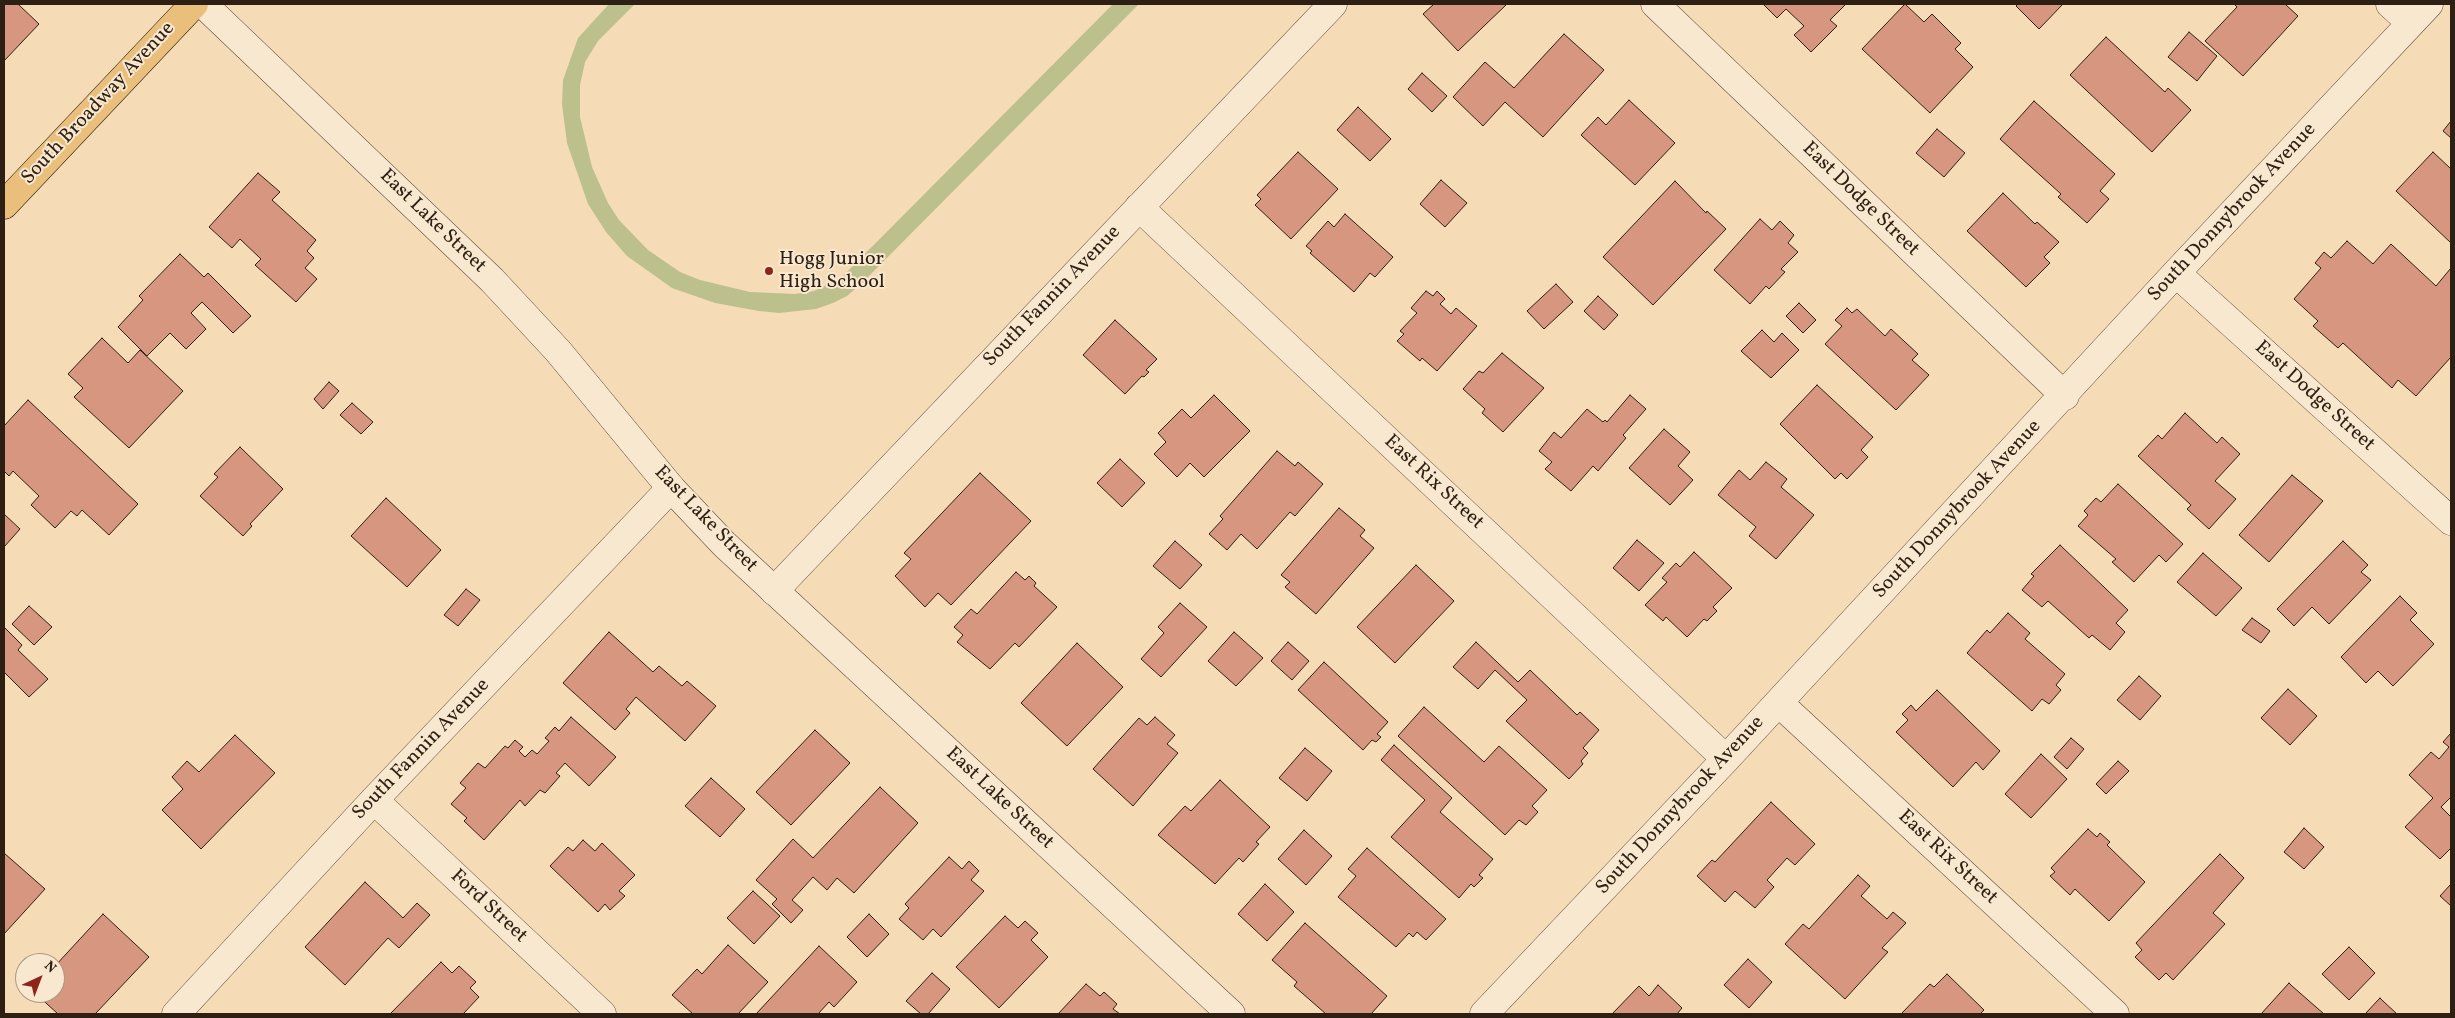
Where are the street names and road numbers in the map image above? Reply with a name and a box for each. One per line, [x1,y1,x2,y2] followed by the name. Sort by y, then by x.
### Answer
[17,18,181,190] street label: South Broadway Avenue
[2144,119,2322,307] street label: South Donnybrook Avenue
[1796,138,1924,262] street label: East Dodge Street
[374,165,490,279] street label: East Lake Street
[979,221,1127,373] street label: South Fannin Avenue
[2249,336,2379,458] street label: East Dodge Street
[1869,416,2047,604] street label: South Donnybrook Avenue
[1378,431,1488,535] street label: East Rix Street
[648,462,762,578] street label: East Lake Street
[348,674,496,826] street label: South Fannin Avenue
[1592,712,1770,900] street label: South Donnybrook Avenue
[940,743,1058,855] street label: East Lake Street
[1892,806,2002,910] street label: East Rix Street
[444,865,532,949] street label: Ford Street

